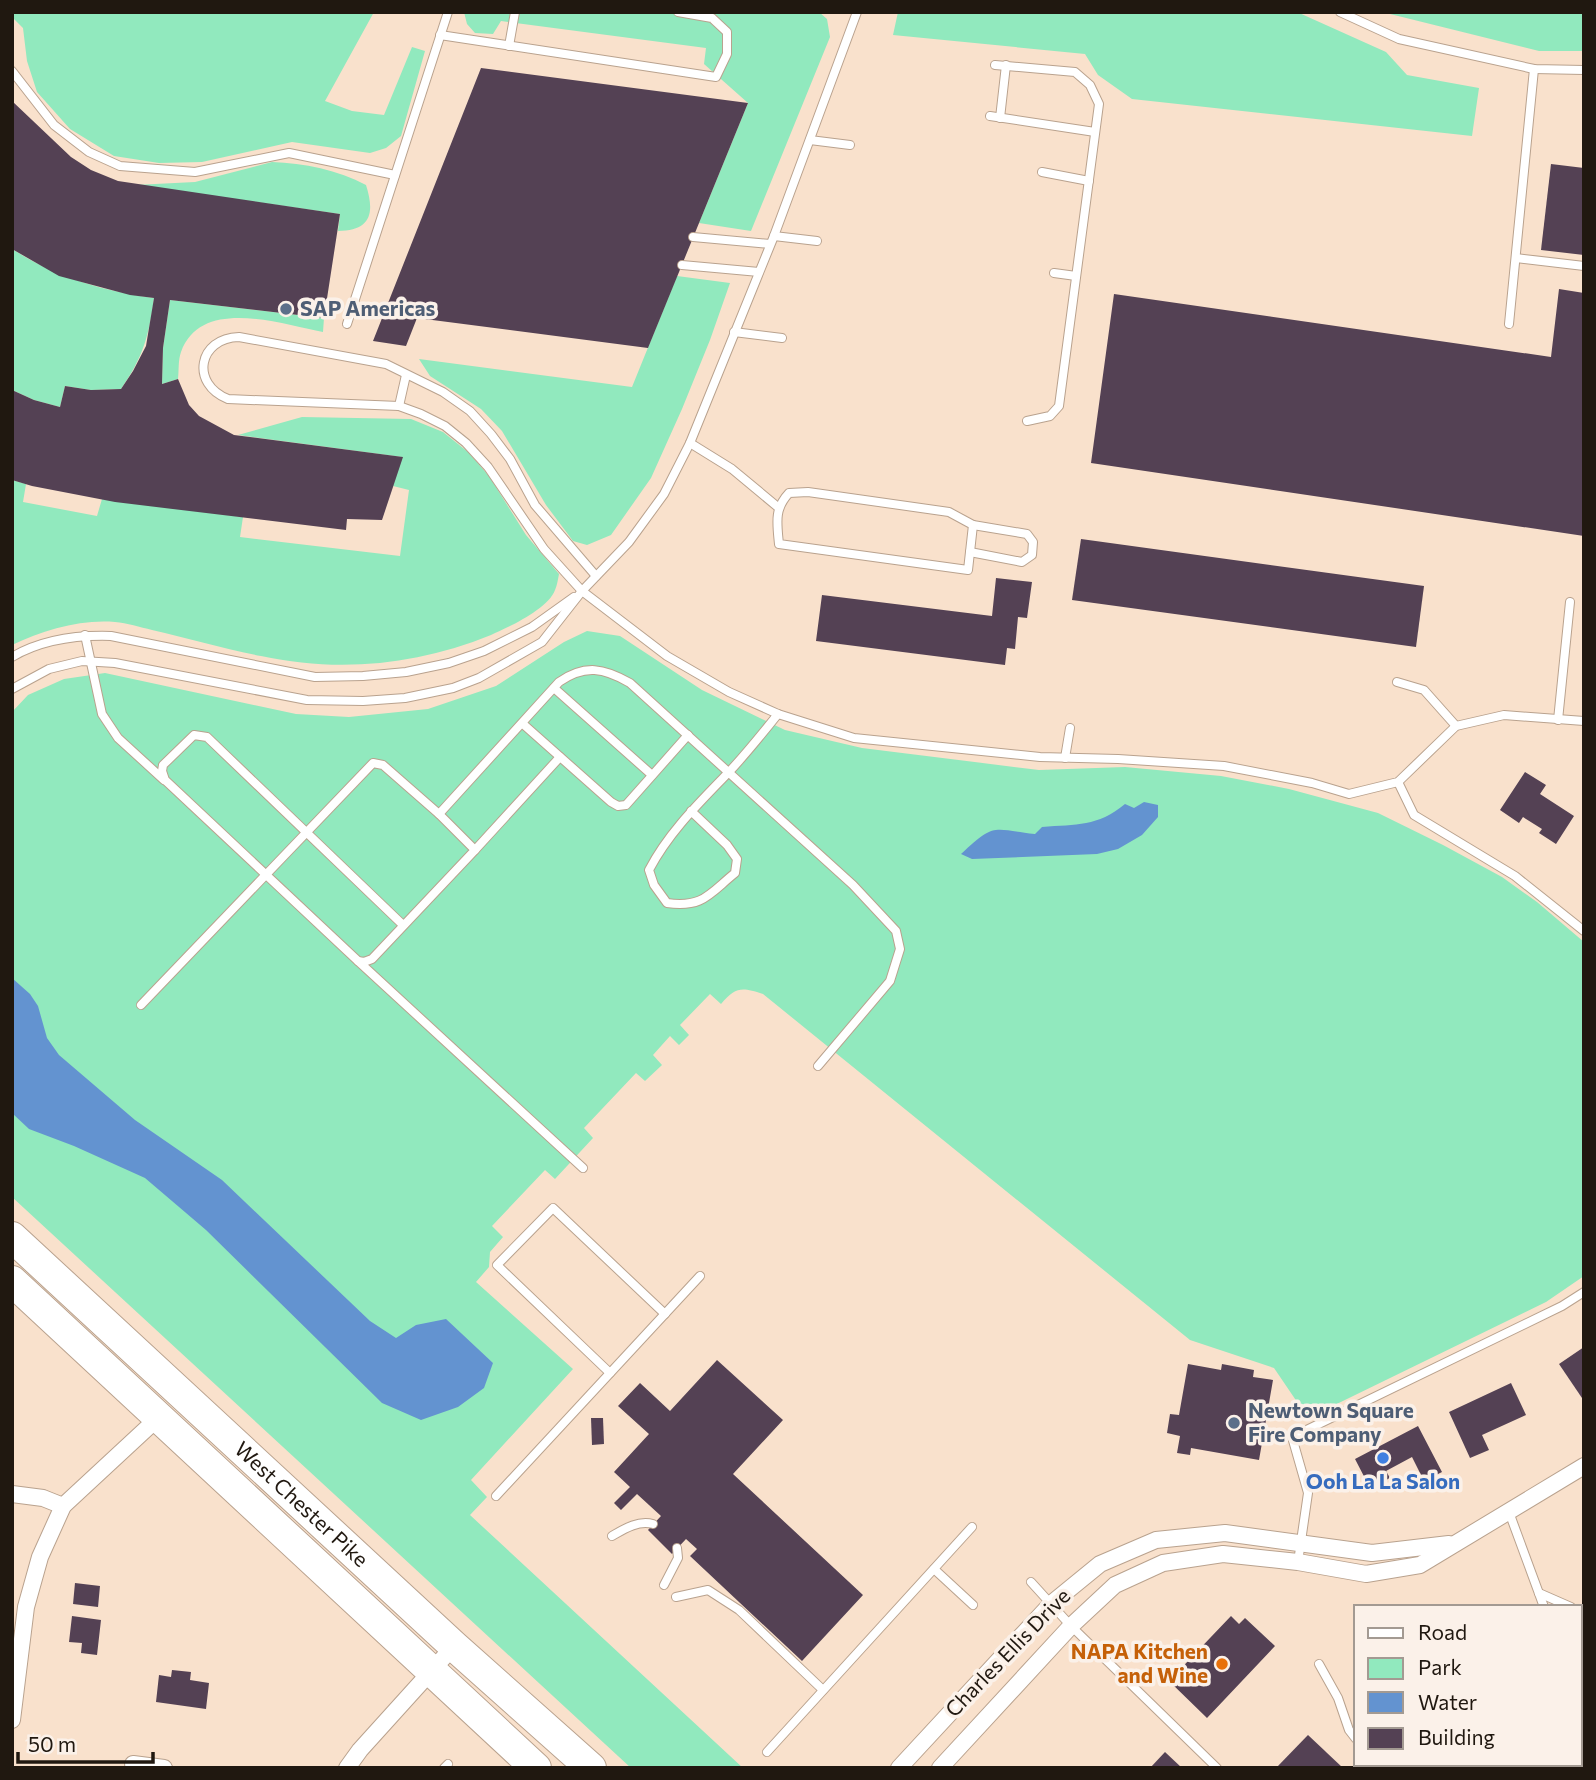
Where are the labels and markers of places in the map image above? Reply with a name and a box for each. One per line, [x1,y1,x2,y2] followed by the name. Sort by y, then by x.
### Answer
[300,295,436,320] place label: SAP Americas
[278,301,294,317] marker: SAP Americas
[1248,1397,1414,1446] place label: Newtown Square Fire Company
[1226,1415,1242,1431] marker: Newtown Square Fire Company
[1375,1450,1391,1466] marker: Ooh La La Salon
[1306,1468,1460,1493] place label: Ooh La La Salon
[1071,1638,1208,1687] place label: NAPA Kitchen and Wine
[1214,1656,1230,1672] marker: NAPA Kitchen and Wine

